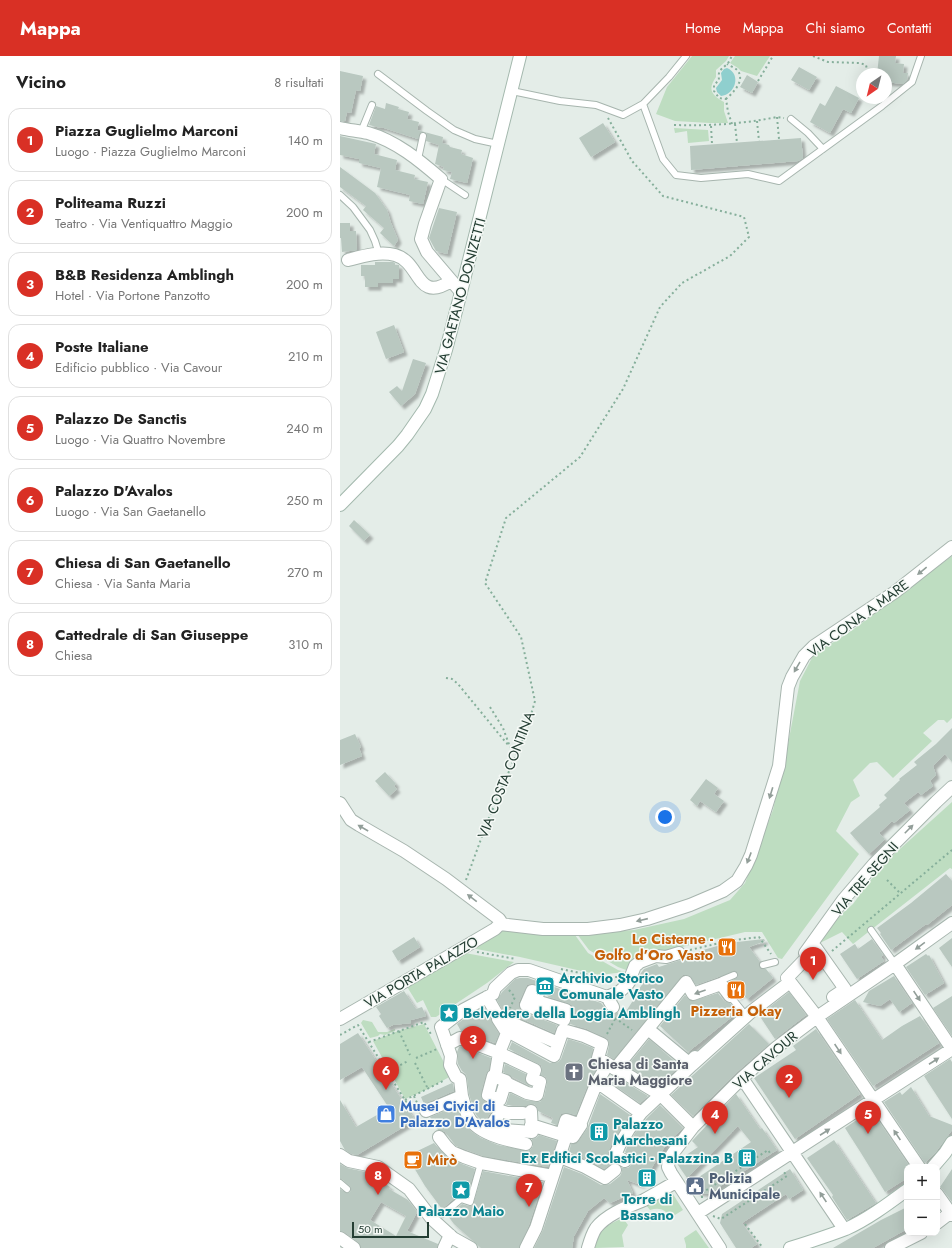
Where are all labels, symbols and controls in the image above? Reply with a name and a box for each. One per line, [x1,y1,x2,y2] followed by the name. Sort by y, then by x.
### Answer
[20,15,81,42] text: Mappa
[685,18,721,38] text: Home
[743,18,784,38] text: Mappa
[806,18,865,38] text: Chi siamo
[887,18,932,38] text: Contatti
[856,68,892,104] north arrow
[16,70,66,94] text: Vicino
[274,73,324,92] text: 8 risultati
[55,120,238,142] text: Piazza Guglielmo Marconi
[27,131,33,150] text: 1
[288,131,323,150] text: 140 m
[55,142,246,161] text: Luogo · Piazza Guglielmo Marconi
[55,192,166,214] text: Politeama Ruzzi
[26,203,34,222] text: 2
[286,203,323,222] text: 200 m
[55,214,233,233] text: Teatro · Via Ventiquattro Maggio
[430,216,490,376] street label: VIA GAETANO DONIZETTI
[55,264,234,286] text: B&B Residenza Amblingh
[26,275,34,294] text: 3
[286,275,323,294] text: 200 m
[55,286,210,305] text: Hotel · Via Portone Panzotto
[55,336,149,358] text: Poste Italiane
[25,347,35,366] text: 4
[288,347,323,366] text: 210 m
[55,358,222,377] text: Edificio pubblico · Via Cavour
[55,408,187,430] text: Palazzo De Sanctis
[26,419,34,438] text: 5
[286,419,323,438] text: 240 m
[55,430,225,449] text: Luogo · Via Quattro Novembre
[55,480,173,502] text: Palazzo D'Avalos
[26,491,34,510] text: 6
[286,491,323,510] text: 250 m
[55,502,206,521] text: Luogo · Via San Gaetanello
[55,552,231,574] text: Chiesa di San Gaetanello
[26,563,34,582] text: 7
[287,563,323,582] text: 270 m
[916,567,927,576] one-way arrow
[55,574,190,593] text: Chiesa · Via Santa Maria
[803,574,913,662] street label: VIA CONA A MARE
[55,624,248,646] text: Cattedrale di San Giuseppe
[26,635,34,654] text: 8
[288,635,323,654] text: 310 m
[55,646,92,665] text: Chiesa
[794,661,801,673] one-way arrow
[473,708,540,841] street label: VIA COSTA CONTINA
[768,787,774,799] one-way arrow
[655,807,675,827] your location
[357,824,369,831] one-way arrow
[904,824,914,834] one-way arrow
[827,837,903,921] street label: VIA TRE SEGNI
[746,853,752,865] one-way arrow
[467,894,478,903] one-way arrow
[635,917,648,923] one-way arrow
[594,929,714,965] place label: Le Cisterne - Golfo d’Oro Vasto
[360,931,482,1013] street label: VIA PORTA PALAZZO
[716,936,738,958] restaurant icon: Le Cisterne - Golfo d’Oro Vasto
[915,942,926,950] one-way arrow
[800,947,826,980] pin: 1
[558,968,664,1004] place label: Archivio Storico Comunale Vasto
[534,975,556,997] museum icon: Archivio Storico Comunale Vasto
[725,979,747,1001] restaurant icon: Pizzeria Okay
[693,989,705,995] one-way arrow
[913,991,921,1002] one-way arrow
[690,1001,782,1021] place label: Pizzeria Okay
[438,1002,460,1024] place icon: Belvedere della Loggia Amblingh
[463,1003,681,1023] place label: Belvedere della Loggia Amblingh
[460,1026,486,1059] pin: 3
[728,1026,802,1094] street label: VIA CAVOUR
[835,1043,842,1055] one-way arrow
[588,1054,692,1090] place label: Chiesa di Santa Maria Maggiore
[373,1057,399,1090] pin: 6
[929,1057,939,1065] one-way arrow
[563,1061,585,1083] church icon: Chiesa di Santa Maria Maggiore
[776,1065,802,1098] pin: 2
[400,1096,510,1132] place label: Musei Civici di Palazzo D'Avalos
[702,1101,728,1134] pin: 4
[855,1101,881,1134] pin: 5
[375,1103,397,1125] shop icon: Musei Civici di Palazzo D'Avalos
[613,1114,687,1150] place label: Palazzo Marchesani
[588,1121,610,1143] building icon: Palazzo Marchesani
[819,1128,831,1135] one-way arrow
[893,1130,901,1140] one-way arrow
[736,1147,758,1169] building icon: Ex Edifici Scolastici - Palazzina B
[521,1148,733,1168] place label: Ex Edifici Scolastici - Palazzina B
[402,1149,424,1171] cafe icon: Mirò
[427,1150,457,1170] place label: Mirò
[365,1162,391,1195] pin: 8
[904,1164,940,1236] map controls
[904,1164,940,1200] button: +
[636,1167,658,1189] building icon: Torre di Bassano
[709,1168,780,1204] place label: Polizia Municipale
[516,1174,542,1207] pin: 7
[684,1175,706,1197] public building icon: Polizia Municipale
[450,1179,472,1201] place icon: Palazzo Maio
[620,1189,674,1225] place label: Torre di Bassano
[819,1191,826,1203] one-way arrow
[904,1200,940,1236] button: −
[418,1201,504,1221] place label: Palazzo Maio
[352,1220,429,1239] scale bar
[358,1221,383,1237] text: 50 m

